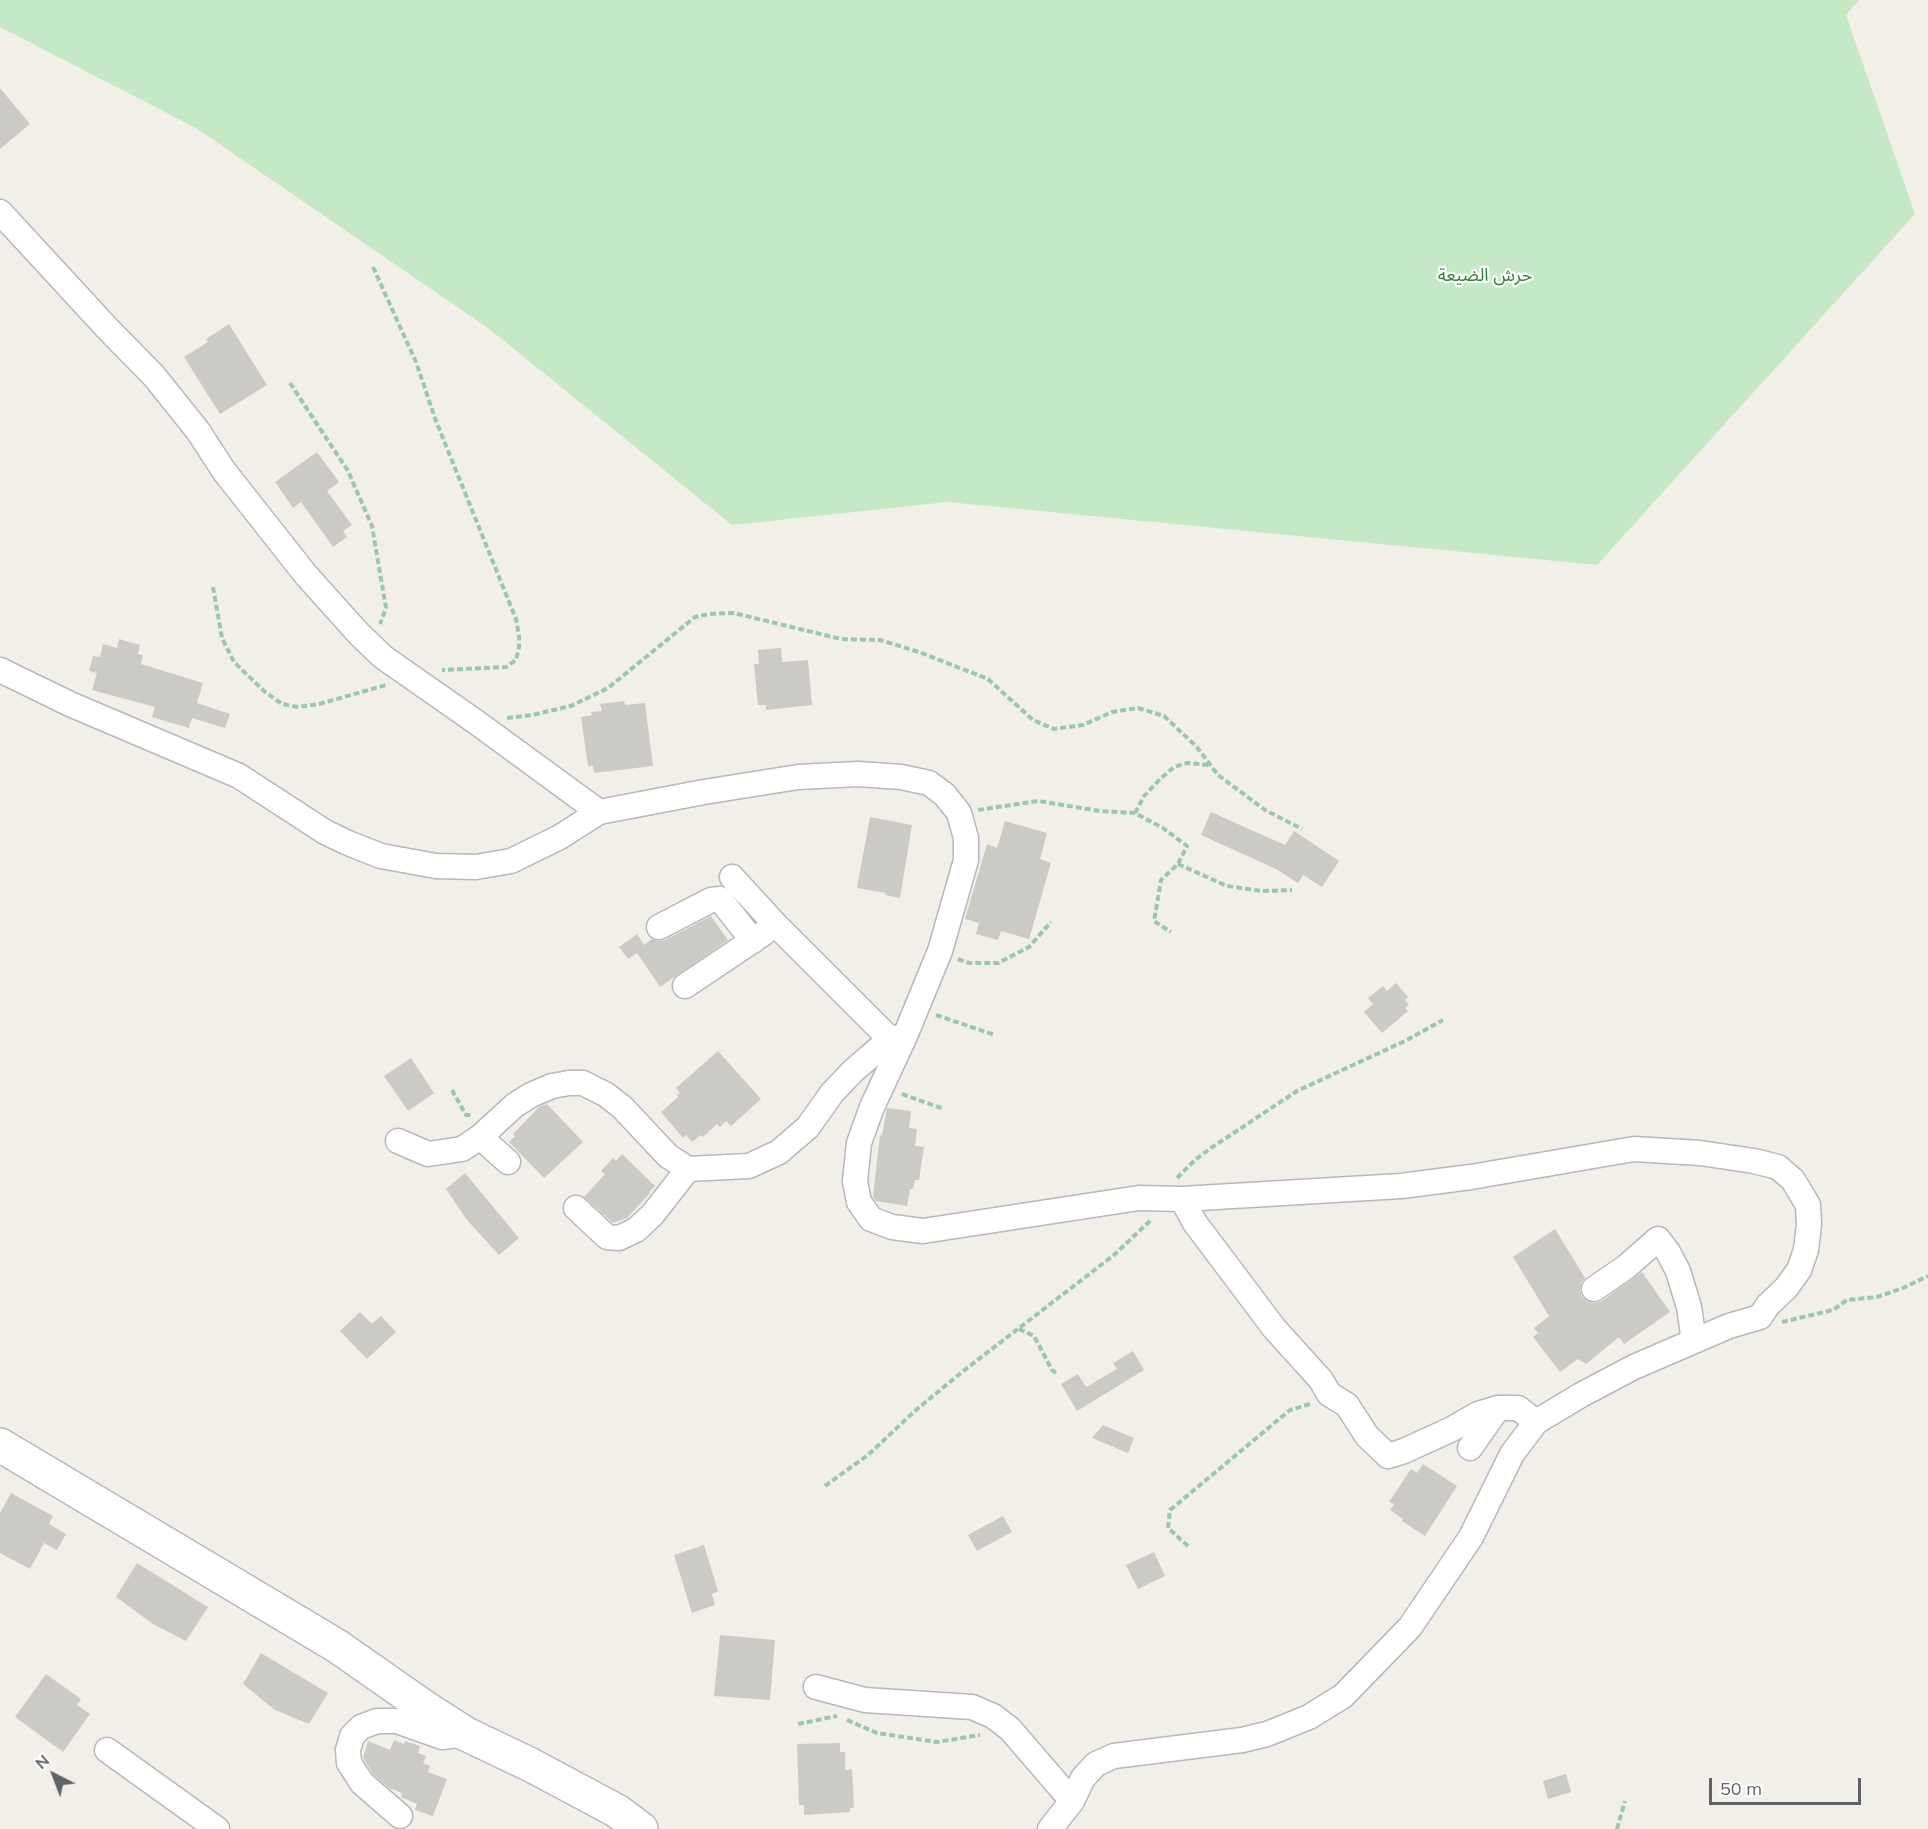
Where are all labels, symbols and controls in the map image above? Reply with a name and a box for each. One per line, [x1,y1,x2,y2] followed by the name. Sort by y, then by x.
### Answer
[1438,265,1532,287] park label: حرش الضيعة
[24,1745,84,1805] north arrow
[31,1750,53,1773] text: N
[1712,1766,1864,1804] scale bar
[1720,1777,1762,1800] text: 50 m

